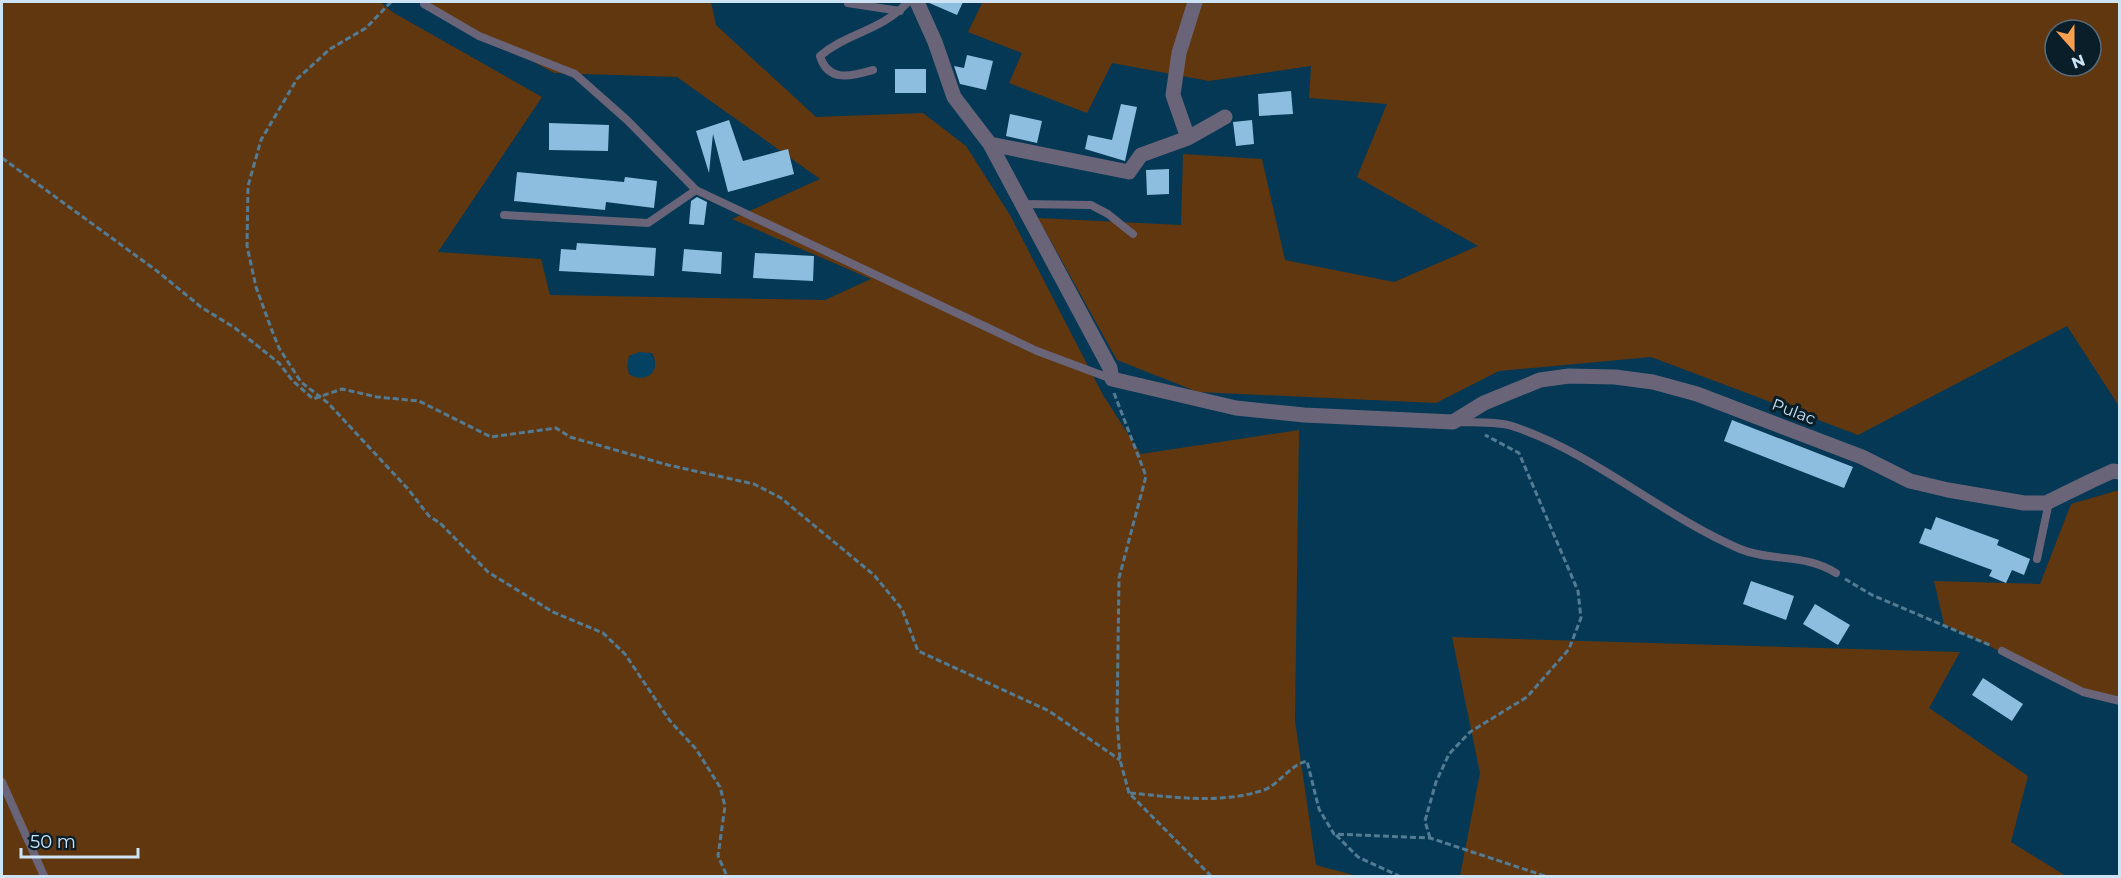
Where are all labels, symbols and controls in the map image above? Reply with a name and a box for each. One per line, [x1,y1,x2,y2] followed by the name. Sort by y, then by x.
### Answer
[2043,18,2103,78] north arrow
[2069,50,2088,73] text: N
[1769,395,1818,428] street label: Pulac
[21,821,138,859] scale bar
[30,831,76,853] text: 50 m

